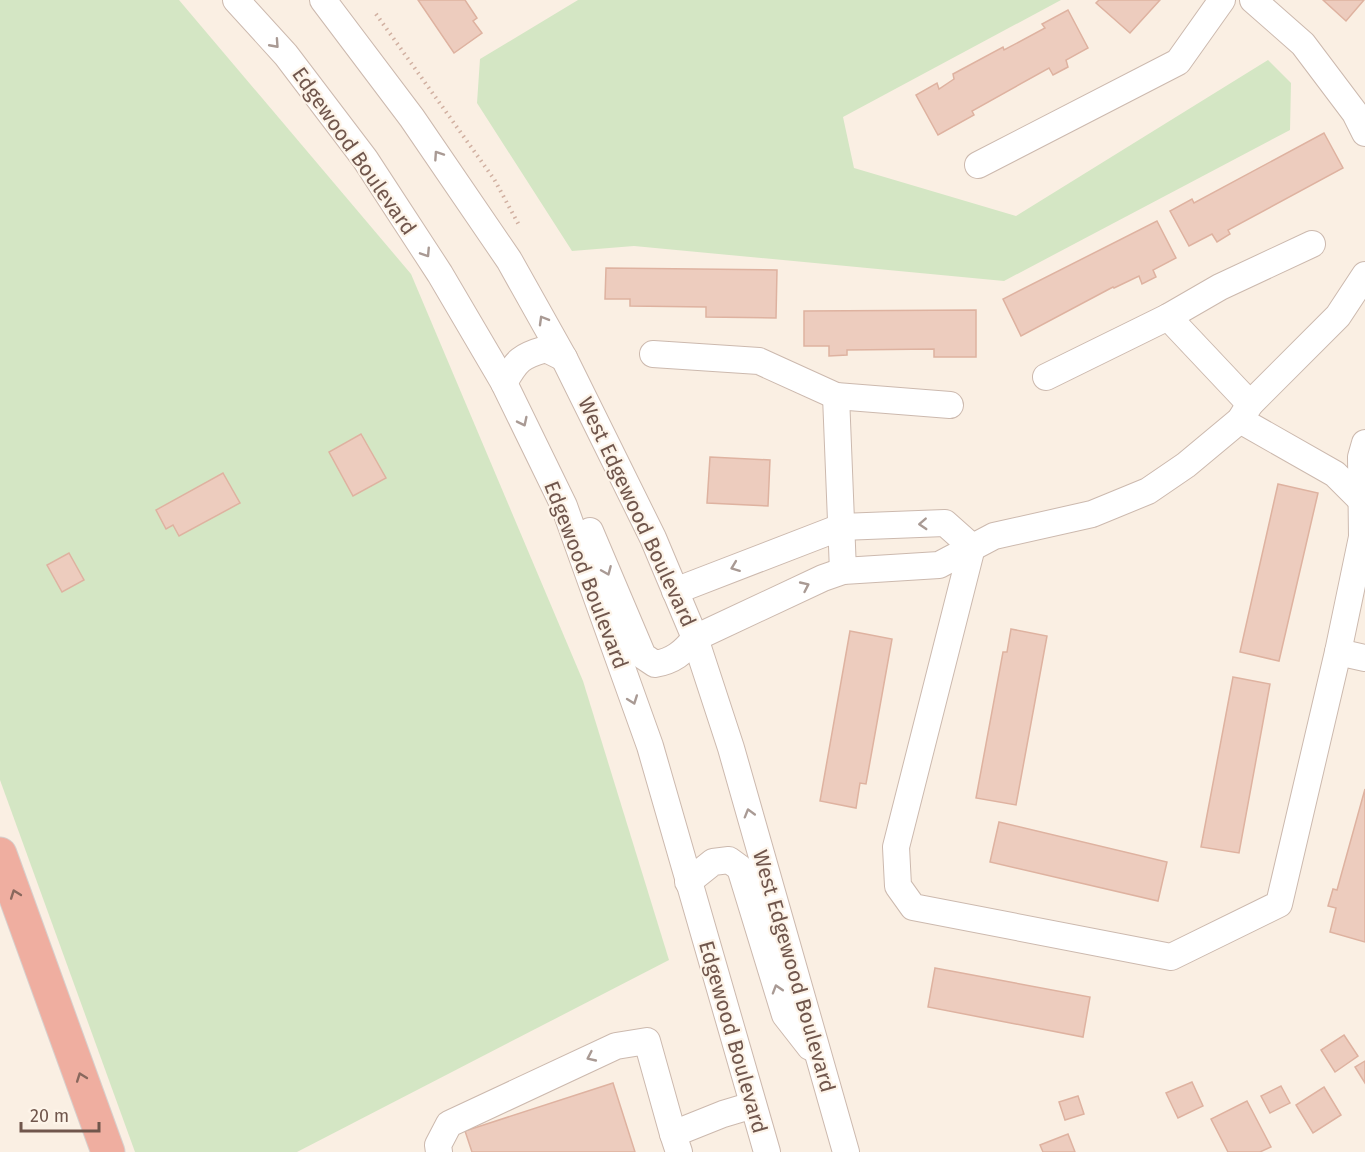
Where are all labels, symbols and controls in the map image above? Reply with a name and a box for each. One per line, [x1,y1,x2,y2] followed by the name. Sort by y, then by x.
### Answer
[268,37,279,48] one-way arrow
[286,62,422,240] street label: Edgewood Boulevard
[434,151,445,162] one-way arrow
[418,247,430,257] one-way arrow
[539,316,550,326] one-way arrow
[573,393,701,631] street label: West Edgewood Boulevard
[516,415,527,426] one-way arrow
[539,477,633,673] street label: Edgewood Boulevard
[918,517,927,530] one-way arrow
[730,560,741,573] one-way arrow
[600,565,612,576] one-way arrow
[798,582,809,594] one-way arrow
[626,694,639,705] one-way arrow
[744,808,756,819] one-way arrow
[747,847,841,1095] street label: West Edgewood Boulevard
[9,889,22,900] one-way arrow
[693,938,773,1136] street label: Edgewood Boulevard
[772,984,784,995] one-way arrow
[587,1050,598,1062] one-way arrow
[76,1072,88,1083] one-way arrow
[21,1095,99,1133] scale bar
[30,1105,69,1127] text: 20 m

